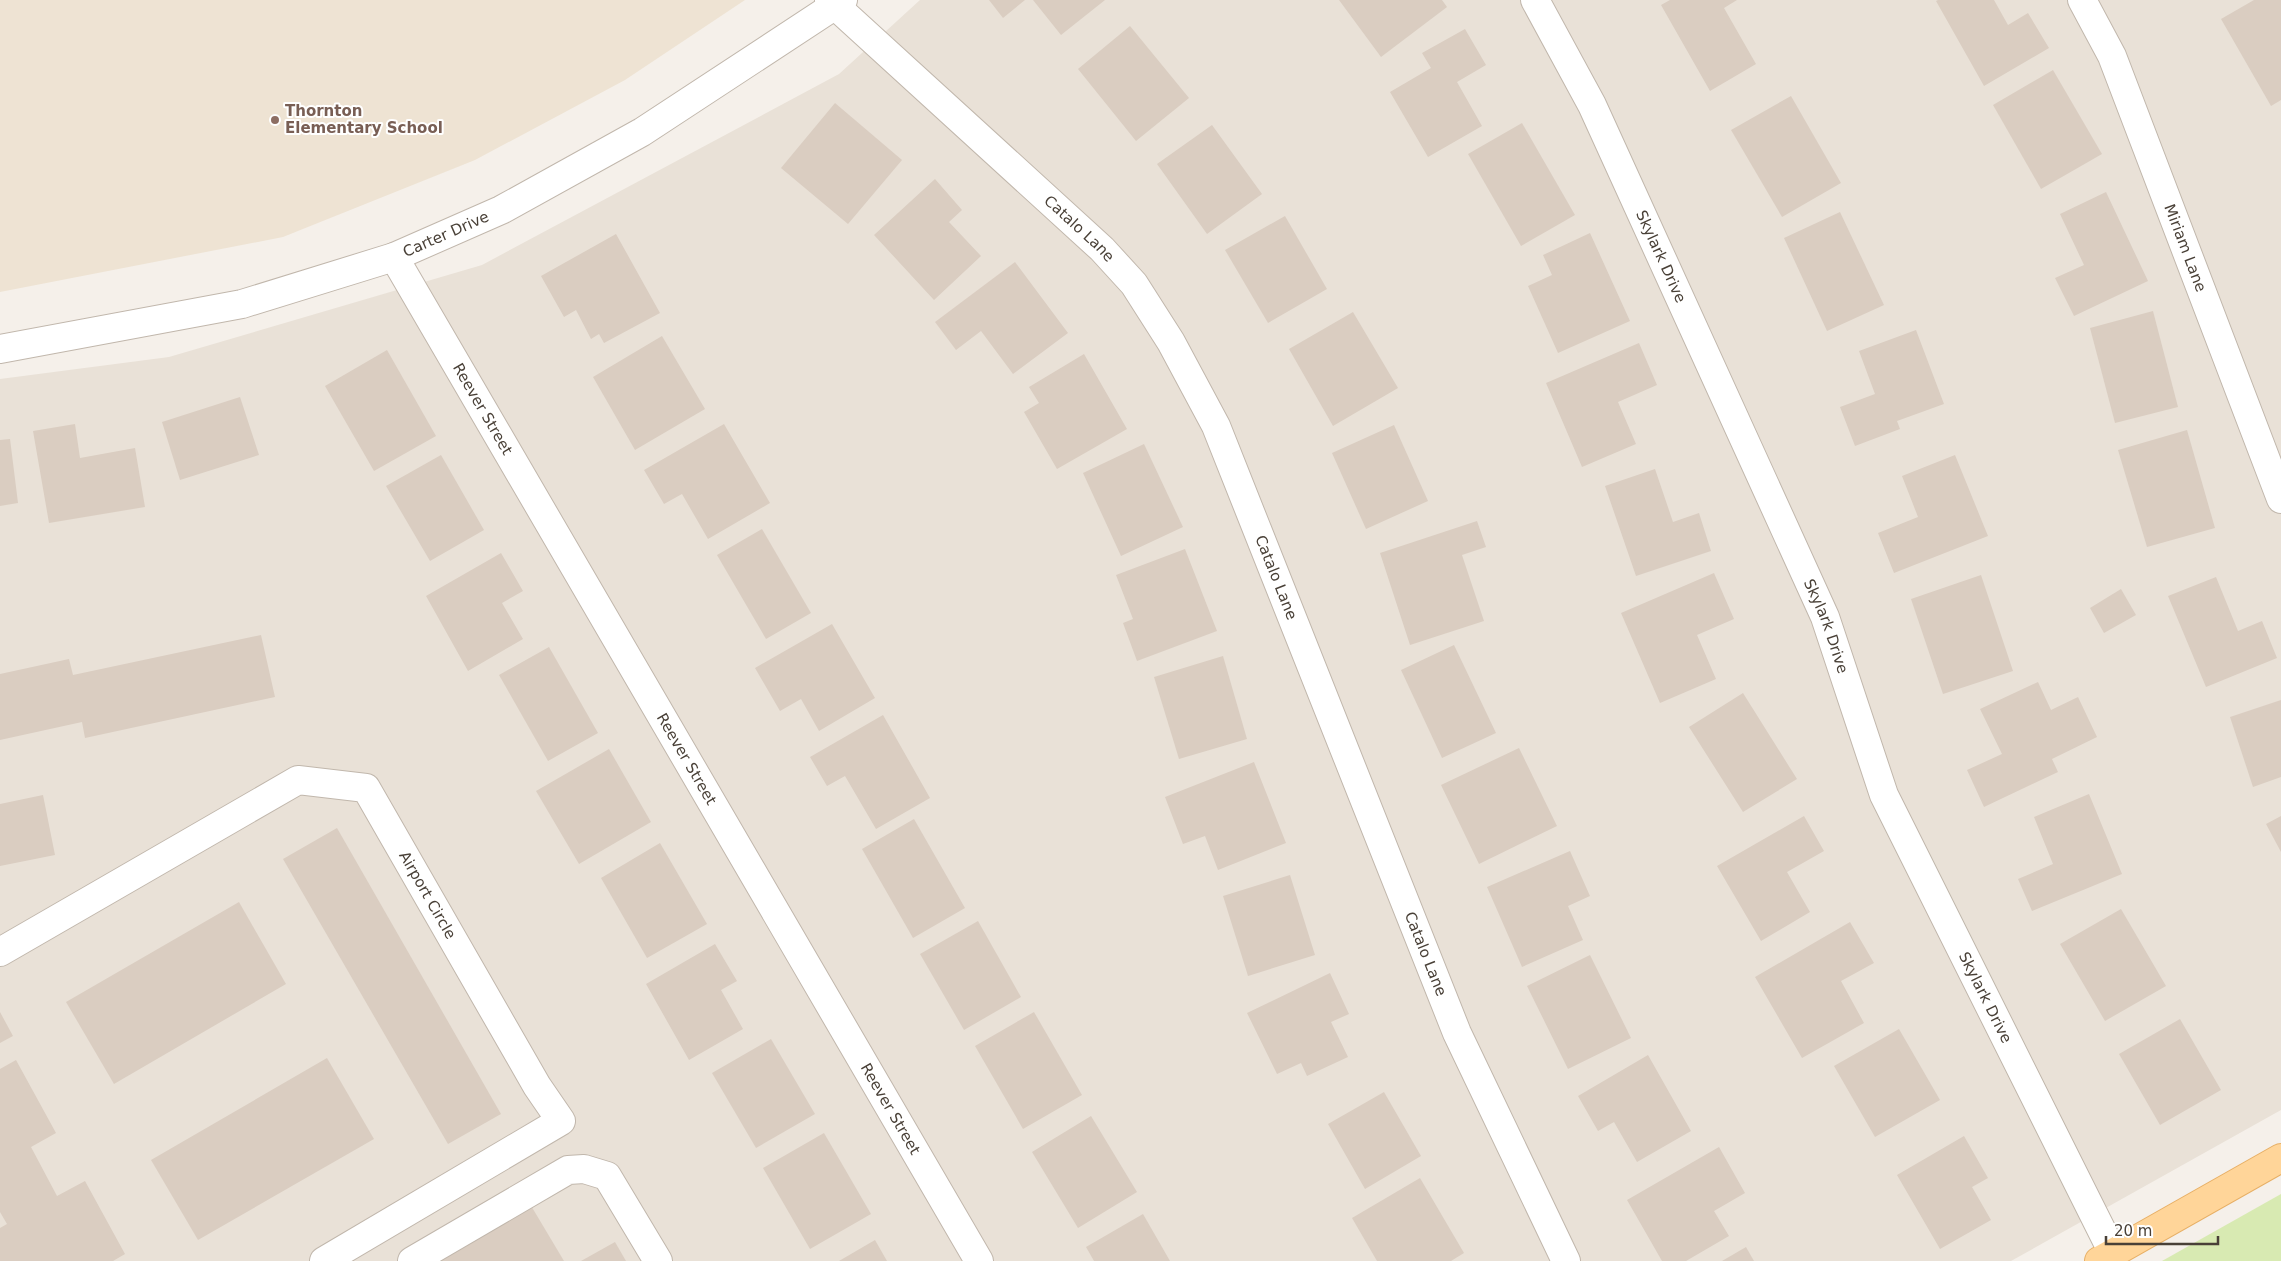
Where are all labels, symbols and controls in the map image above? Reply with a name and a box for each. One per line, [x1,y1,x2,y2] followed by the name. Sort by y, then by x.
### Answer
[285,102,443,137] place label: Thornton Elementary School
[269,114,281,126] marker: Thornton Elementary School
[1040,192,1118,265] street label: Catalo Lane
[2160,202,2210,294] street label: Miriam Lane
[400,207,492,261] street label: Carter Drive
[1632,208,1690,306] street label: Skylark Drive
[449,360,516,458] street label: Reever Street
[1251,533,1301,622] street label: Catalo Lane
[1800,576,1852,676] street label: Skylark Drive
[653,710,720,808] street label: Reever Street
[395,848,460,942] street label: Airport Circle
[1401,909,1450,999] street label: Catalo Lane
[1955,949,2016,1046] street label: Skylark Drive
[857,1060,924,1158] street label: Reever Street
[2106,1214,2218,1246] scale bar
[2114,1222,2152,1240] text: 20 m

